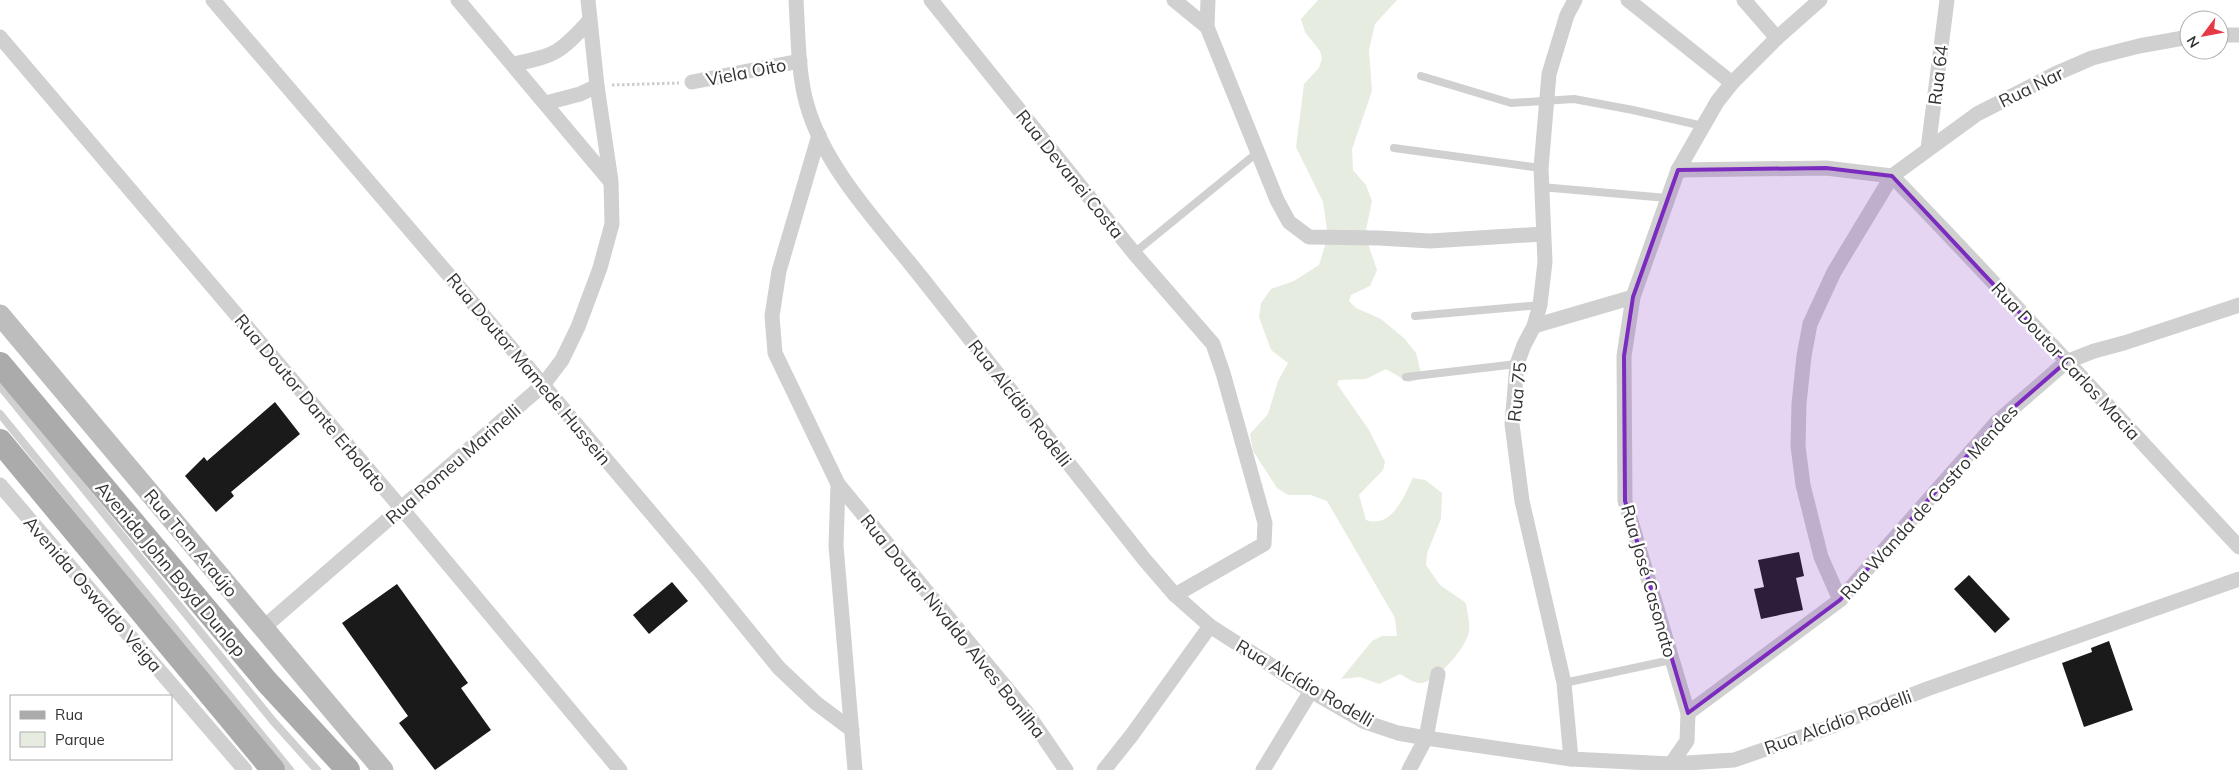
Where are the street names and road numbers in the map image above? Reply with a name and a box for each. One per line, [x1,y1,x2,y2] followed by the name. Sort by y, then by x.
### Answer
[1923,44,1953,106] street label: Rua 64
[704,53,788,91] street label: Viela Oito
[1995,61,2068,112] street label: Rua Nar
[1011,105,1129,243] street label: Rua Devanei Costa
[442,268,616,470] street label: Rua Doutor Mamede Hussein
[1987,277,2145,445] street label: Rua Doutor Carlos Macia
[230,309,392,497] street label: Rua Doutor Dante Erbolato
[963,335,1077,471] street label: Rua Alcídio Rodelli
[1502,361,1532,423] street label: Rua 75
[381,399,525,529] street label: Rua Romeu Marinelli
[1835,400,2023,604] street label: Rua Wanda de Castro Mendes
[91,477,251,661] street label: Avenida John Boyd Dunlop
[139,484,243,602] street label: Rua Tom Araújo
[1616,502,1682,660] street label: Rua José Casonato
[855,509,1051,743] street label: Rua Doutor Nivaldo Alves Bonilha
[19,511,167,677] street label: Avenida Oswaldo Veiga
[1232,634,1378,732] street label: Rua Alcídio Rodelli
[1761,685,1915,759] street label: Rua Alcídio Rodelli

